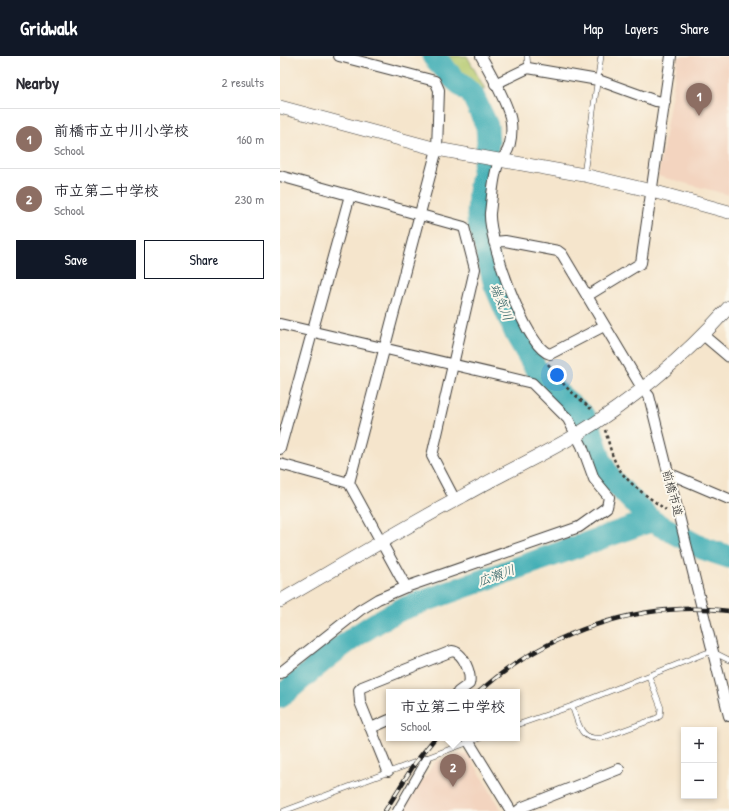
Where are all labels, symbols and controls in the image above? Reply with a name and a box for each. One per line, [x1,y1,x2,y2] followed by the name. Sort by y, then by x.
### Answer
[20,15,77,41] text: Gridwalk
[583,19,603,38] text: Map
[625,19,658,38] text: Layers
[680,19,709,38] text: Share
[16,71,59,94] text: Nearby
[222,73,264,91] text: 2 results
[686,83,712,116] pin: 1
[54,120,189,141] text: 前橋市立中川小学校
[27,130,31,148] text: 1
[236,130,264,148] text: 160 m
[54,141,84,159] text: School
[54,180,159,201] text: 市立第二中学校
[26,190,32,208] text: 2
[234,190,264,208] text: 230 m
[54,201,84,219] text: School
[16,240,136,279] button: Save
[144,240,264,279] button: Share
[486,281,518,323] water label: 端気川
[547,365,567,385] your location
[659,468,687,518] street label: 前橋市道
[475,560,517,590] water label: 広瀬川
[386,689,520,741] popup
[400,696,506,717] text: 市立第二中学校
[400,717,431,735] text: School
[681,727,717,799] map controls
[681,727,717,763] button: +
[440,754,466,787] pin: 2
[681,763,717,799] button: −

